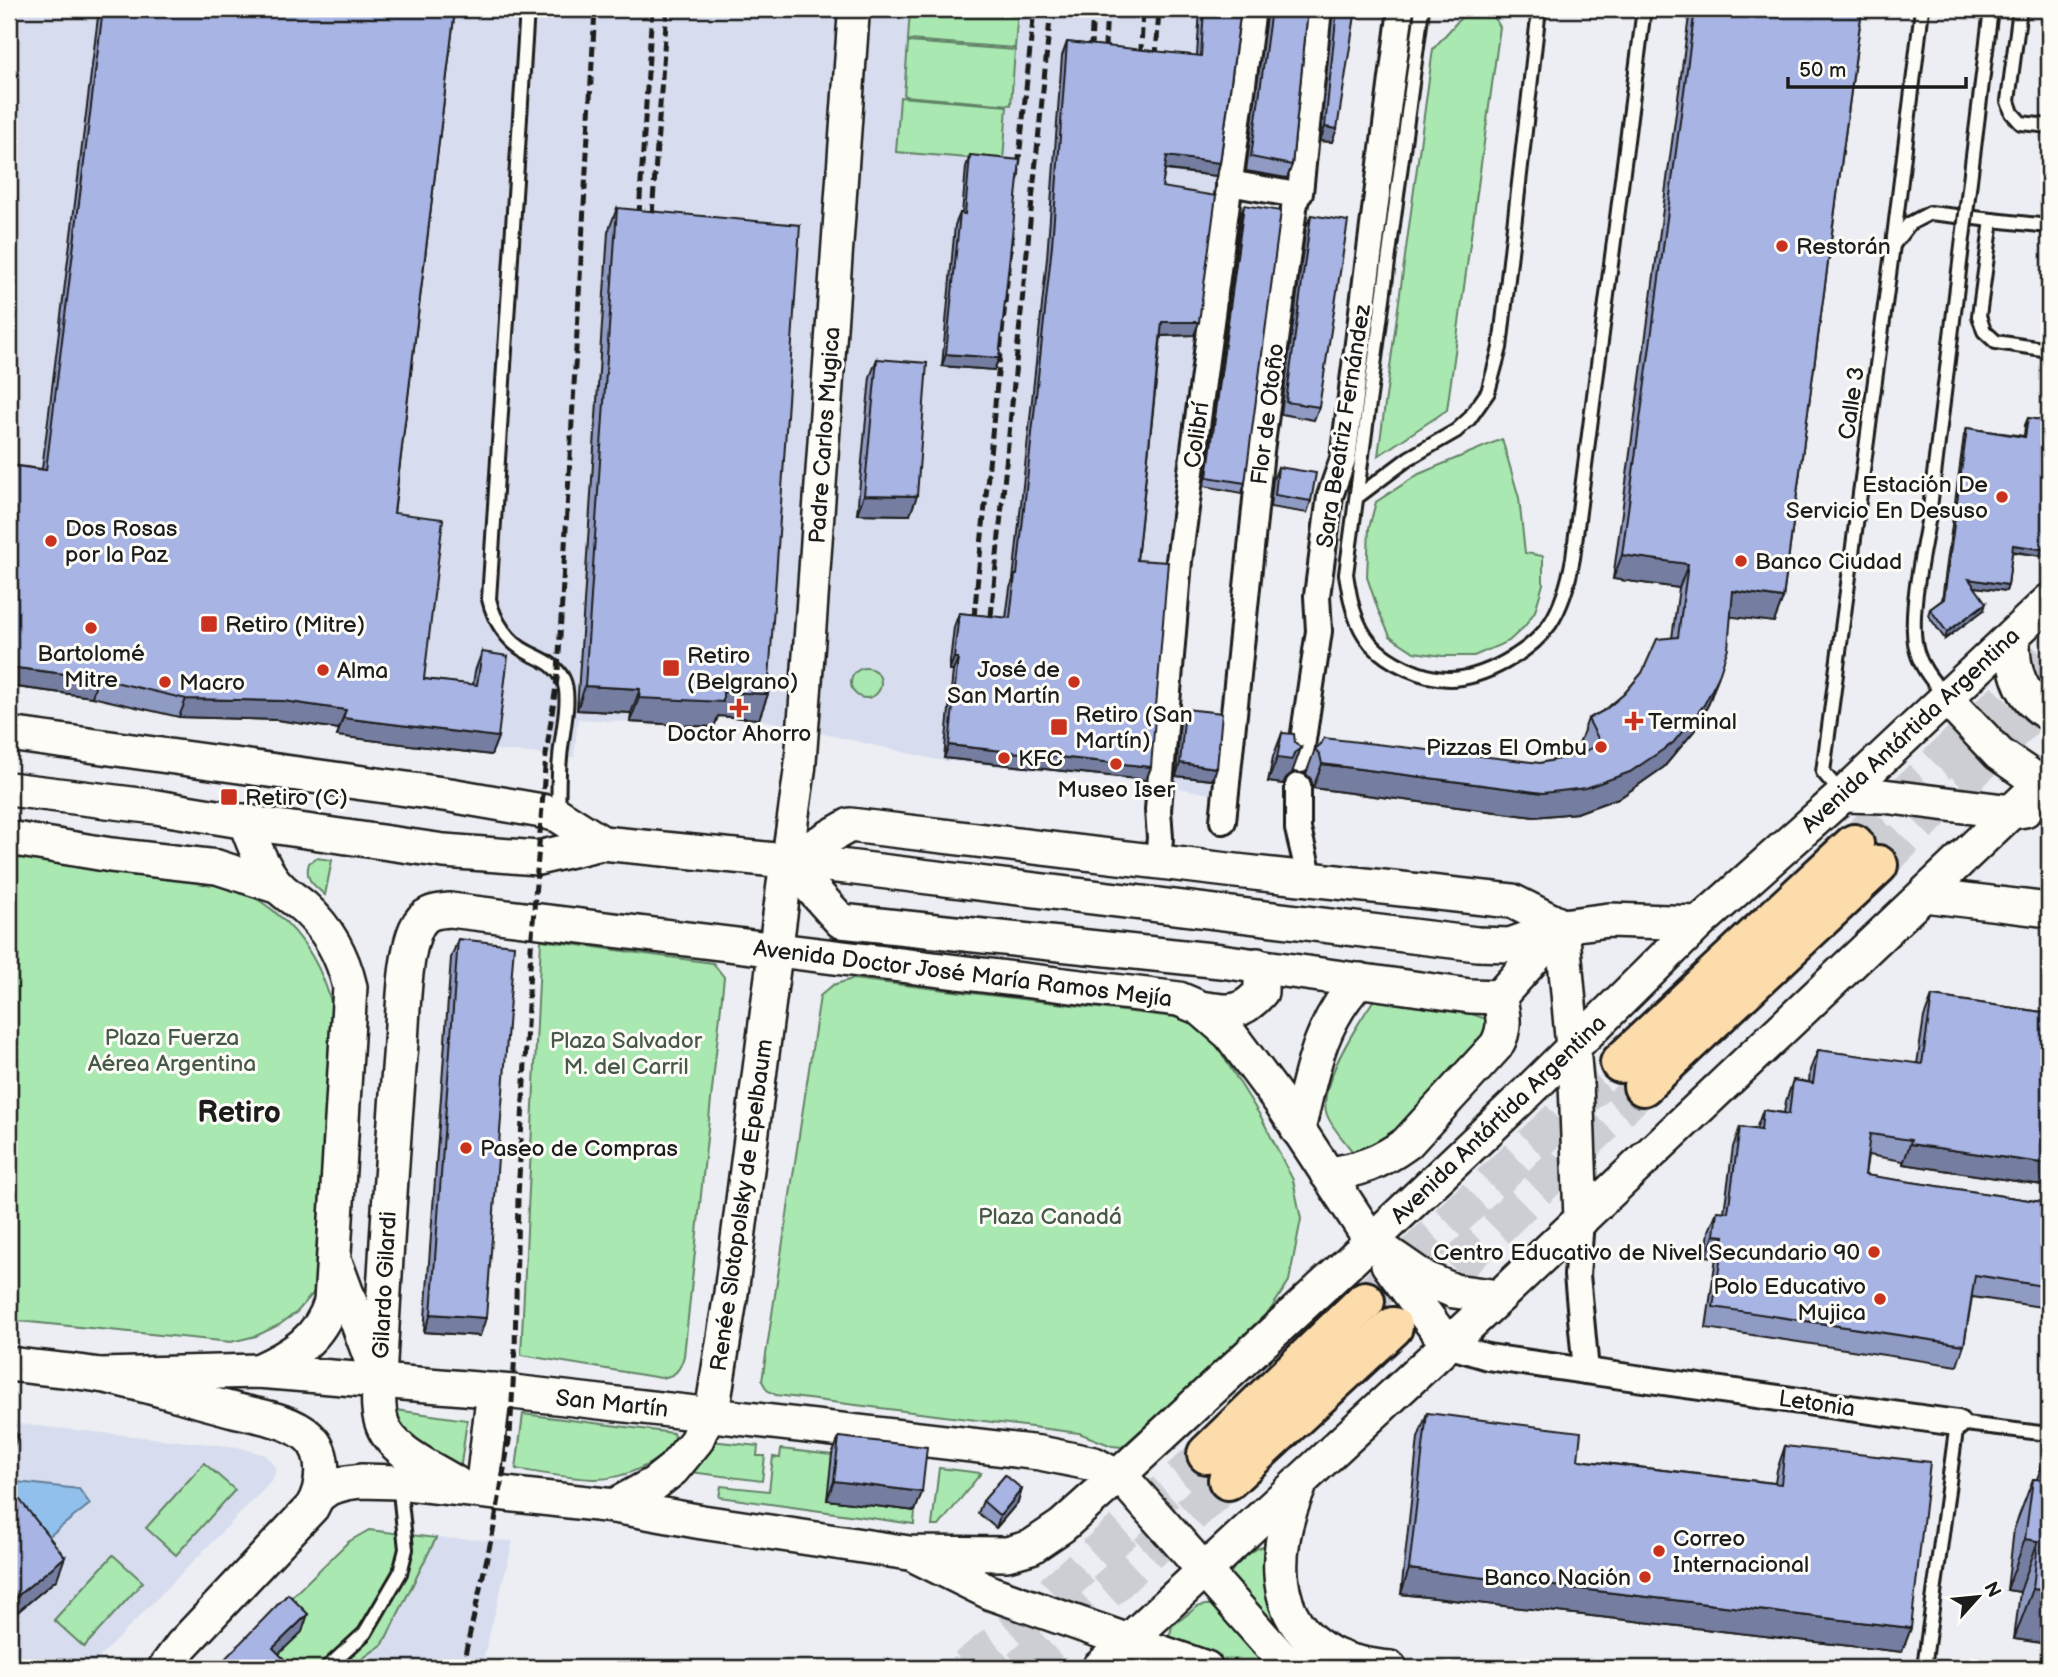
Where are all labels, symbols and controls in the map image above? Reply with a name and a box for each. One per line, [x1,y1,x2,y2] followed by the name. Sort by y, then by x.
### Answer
[1788,46,1967,90] scale bar
[1799,58,1846,83] text: 50 m
[1796,233,1891,261] place label: Restorán
[1774,238,1790,254] marker: Restorán
[1311,301,1377,550] street label: Sara Beatriz Fernández
[803,326,847,544] street label: Padre Carlos Mugica
[1245,342,1291,486] street label: Flor de Otoño
[1833,365,1871,441] street label: Calle 3
[1178,400,1216,470] street label: Colibrí
[1786,471,1988,525] place label: Estación De Servicio En Desuso
[1994,489,2010,505] marker: Estación De Servicio En Desuso
[65,515,177,569] place label: Dos Rosas por la Paz
[43,533,59,549] marker: Dos Rosas por la Paz
[1755,548,1902,576] place label: Banco Ciudad
[1733,553,1749,569] marker: Banco Ciudad
[225,611,365,639] place label: Retiro (Mitre)
[199,614,219,634] marker: Retiro (Mitre)
[83,620,99,636] marker: Bartolomé Mitre
[1796,622,2026,839] street label: Avenida Antártida Argentina
[37,640,145,694] place label: Bartolomé Mitre
[687,642,798,696] place label: Retiro (Belgrano)
[947,656,1060,710] place label: José de San Martín
[337,657,388,685] place label: Alma
[661,658,681,678] marker: Retiro (Belgrano)
[315,662,331,678] marker: Alma
[179,669,245,697] place label: Macro
[157,674,173,690] marker: Macro
[1066,674,1082,690] marker: José de San Martín
[731,700,747,716] marker: Doctor Ahorro
[1075,701,1193,755] place label: Retiro (San Martín)
[1648,708,1737,736] place label: Terminal
[1626,713,1642,729] marker: Terminal
[1049,717,1069,737] marker: Retiro (San Martín)
[667,720,811,748] place label: Doctor Ahorro
[1426,734,1587,762] place label: Pizzas El Ombu
[1593,739,1609,755] marker: Pizzas El Ombu
[1018,745,1063,773] place label: KFC
[996,750,1012,766] marker: KFC
[1108,756,1124,772] marker: Museo Iser
[1057,776,1175,804] place label: Museo Iser
[245,784,348,812] place label: Retiro (C)
[219,787,239,807] marker: Retiro (C)
[752,934,1174,1014] street label: Avenida Doctor José María Ramos Mejía
[1385,1009,1612,1230] street label: Avenida Antártida Argentina
[88,1024,256,1078] park label: Plaza Fuerza Aérea Argentina
[550,1027,703,1081] park label: Plaza Salvador M. del Carril
[705,1037,779,1373] street label: Renée Slotopolsky de Epelbaum
[197,1095,281,1131] district label: Retiro
[480,1135,678,1163] place label: Paseo de Compras
[458,1140,474,1156] marker: Paseo de Compras
[978,1203,1122,1231] park label: Plaza Canadá
[367,1210,403,1360] street label: Gilardo Gilardi
[1433,1239,1860,1267] place label: Centro Educativo de Nivel Secundario 90
[1866,1244,1882,1260] marker: Centro Educativo de Nivel Secundario 90
[1713,1273,1866,1327] place label: Polo Educativo Mujica
[1872,1291,1888,1307] marker: Polo Educativo Mujica
[554,1384,670,1424] street label: San Martín
[1777,1385,1857,1423] street label: Letonia
[1673,1525,1809,1579] place label: Correo Internacional
[1651,1543,1667,1559] marker: Correo Internacional
[1942,1562,2012,1632] north arrow
[1484,1564,1631,1592] place label: Banco Nación
[1637,1569,1653,1585] marker: Banco Nación
[1978,1578,2005,1602] text: N

